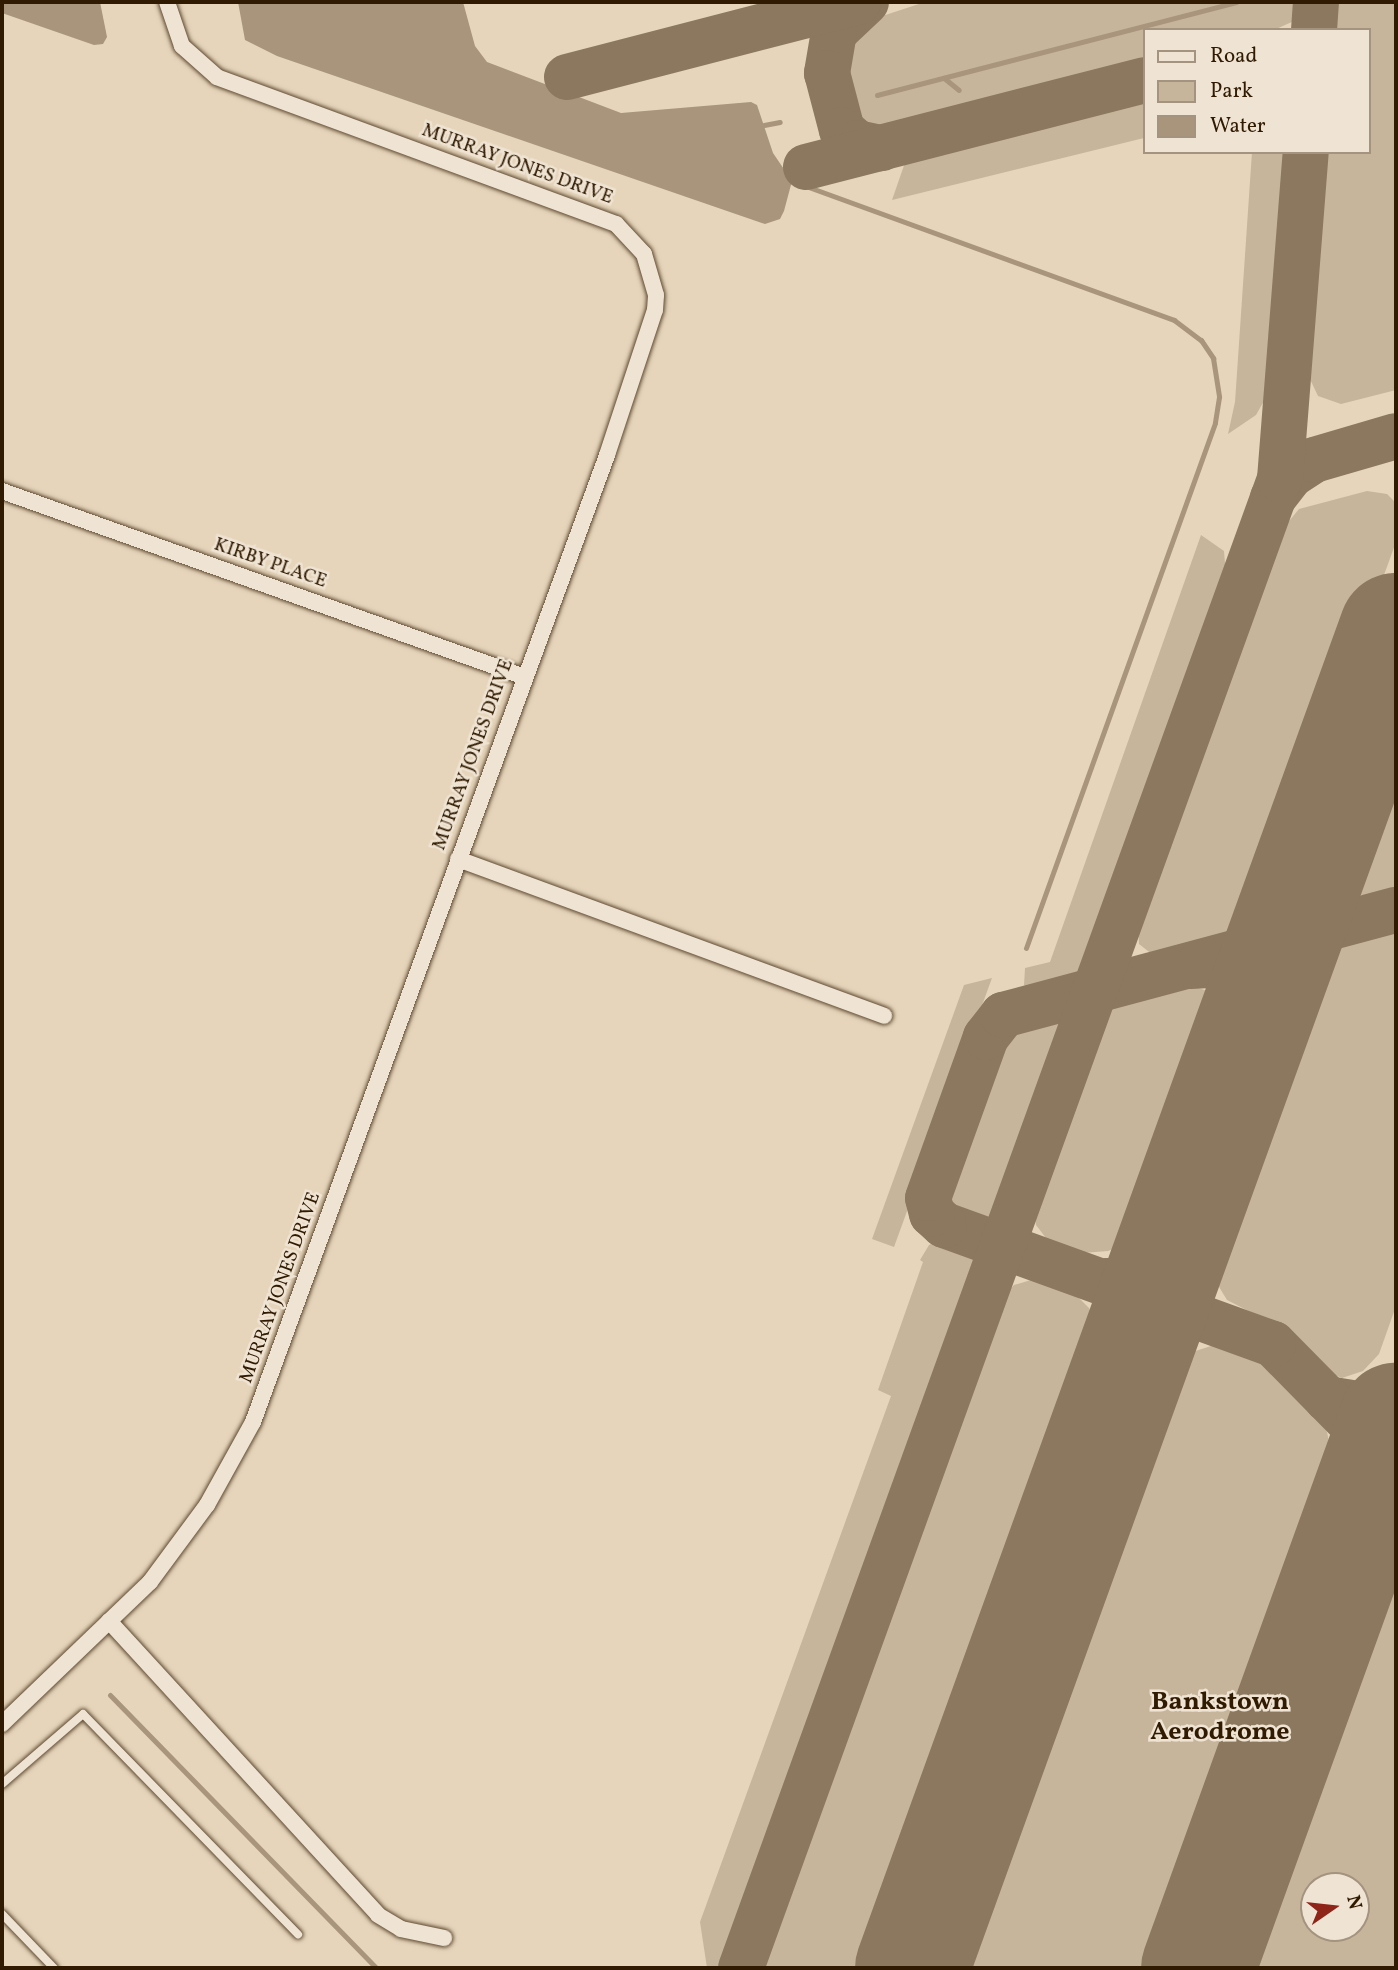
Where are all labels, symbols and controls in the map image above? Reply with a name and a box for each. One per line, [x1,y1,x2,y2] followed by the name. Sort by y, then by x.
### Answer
[1142,28,1370,154] legend
[1210,42,1257,71] text: Road
[1210,77,1253,106] text: Park
[1210,112,1266,141] text: Water
[418,120,616,210] street label: MURRAY JONES DRIVE
[210,534,330,594] street label: KIRBY PLACE
[429,656,519,854] street label: MURRAY JONES DRIVE
[236,1189,326,1387] street label: MURRAY JONES DRIVE
[1150,1687,1290,1748] district label: Bankstown Aerodrome
[1300,1872,1370,1942] north arrow
[1339,1893,1368,1912] text: N

